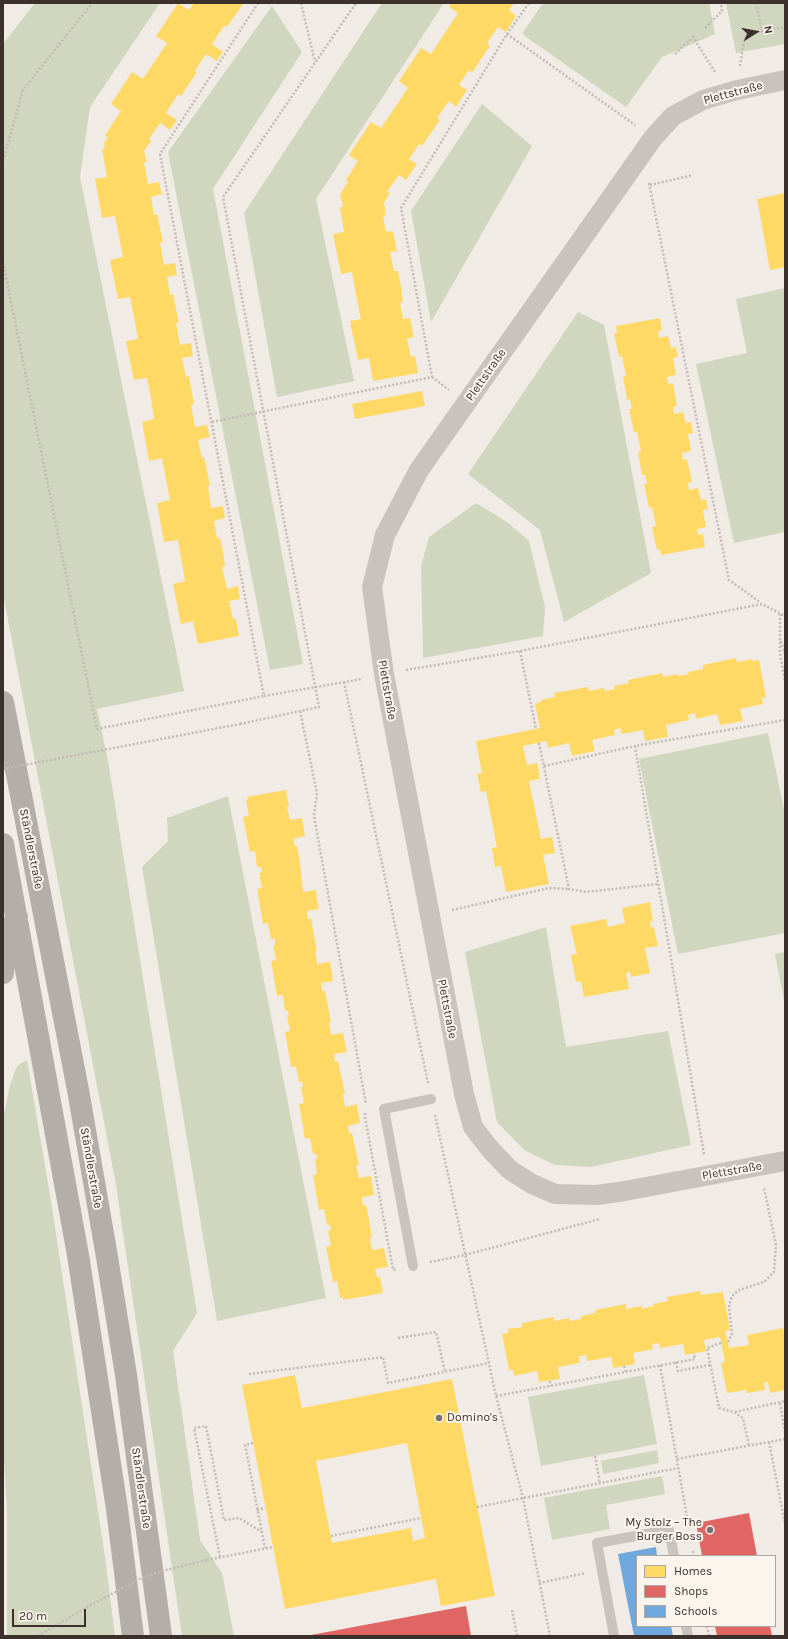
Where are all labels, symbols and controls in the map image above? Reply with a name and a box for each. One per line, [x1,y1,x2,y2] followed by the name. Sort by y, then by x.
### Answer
[736,12,776,52] north arrow
[761,24,775,35] text: N
[702,78,764,108] street label: Plettstraße
[463,346,509,404] street label: Plettstraße
[375,659,399,721] street label: Plettstraße
[16,807,46,891] street label: Ständlerstraße
[434,978,460,1040] street label: Plettstraße
[77,1126,105,1210] street label: Ständlerstraße
[701,1159,763,1183] street label: Plettstraße
[447,1411,498,1425] place label: Domino's
[434,1413,444,1423] marker: Domino's
[128,1446,154,1530] street label: Ständlerstraße
[625,1516,702,1544] place label: My Stolz – The Burger Boss
[705,1525,715,1535] marker: My Stolz – The Burger Boss
[636,1555,776,1627] legend
[674,1564,712,1578] text: Homes
[674,1584,708,1598] text: Shops
[14,1601,88,1627] scale bar
[674,1604,717,1618] text: Schools
[19,1609,47,1623] text: 20 m

